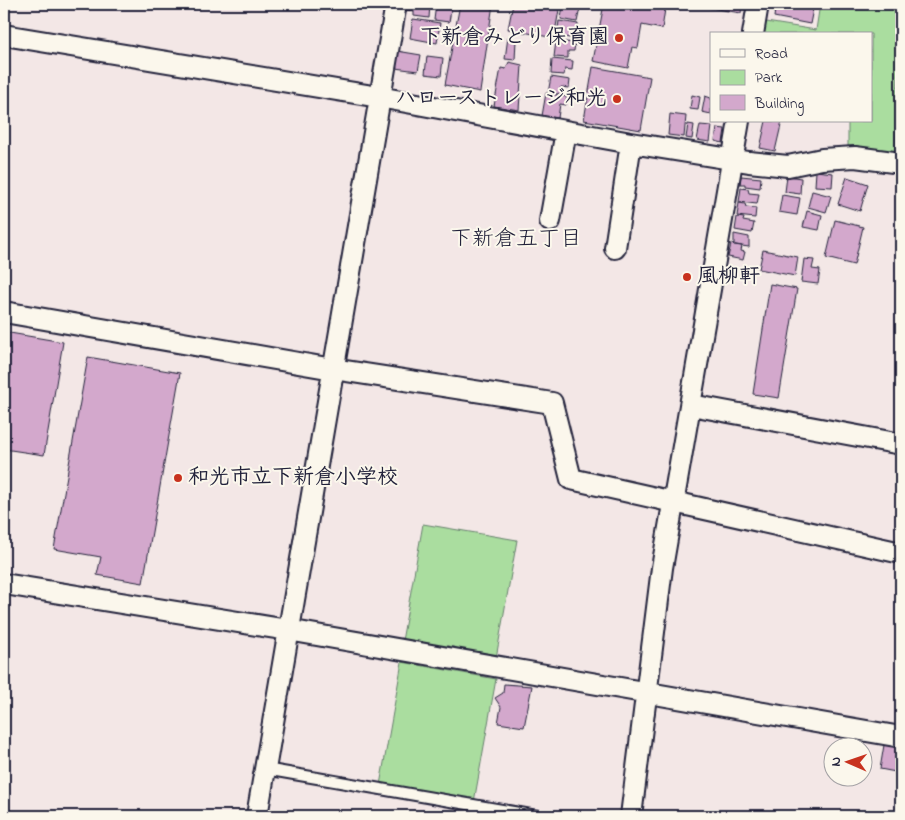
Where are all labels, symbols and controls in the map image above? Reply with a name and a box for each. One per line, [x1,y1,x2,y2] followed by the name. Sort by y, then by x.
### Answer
[420,23,609,53] place label: 下新倉みどり保育園
[613,32,625,44] marker: 下新倉みどり保育園
[710,32,872,122] legend
[755,43,788,65] text: Road
[755,67,783,89] text: Park
[395,84,607,114] place label: ハローストレージ和光
[611,93,623,105] marker: ハローストレージ和光
[754,93,804,116] text: Building
[450,224,582,256] district label: 下新倉五丁目
[697,262,760,292] place label: 風柳軒
[681,271,693,283] marker: 風柳軒
[188,463,398,493] place label: 和光市立下新倉小学校
[172,472,184,484] marker: 和光市立下新倉小学校
[822,738,872,788] north arrow
[826,757,847,767] text: N

